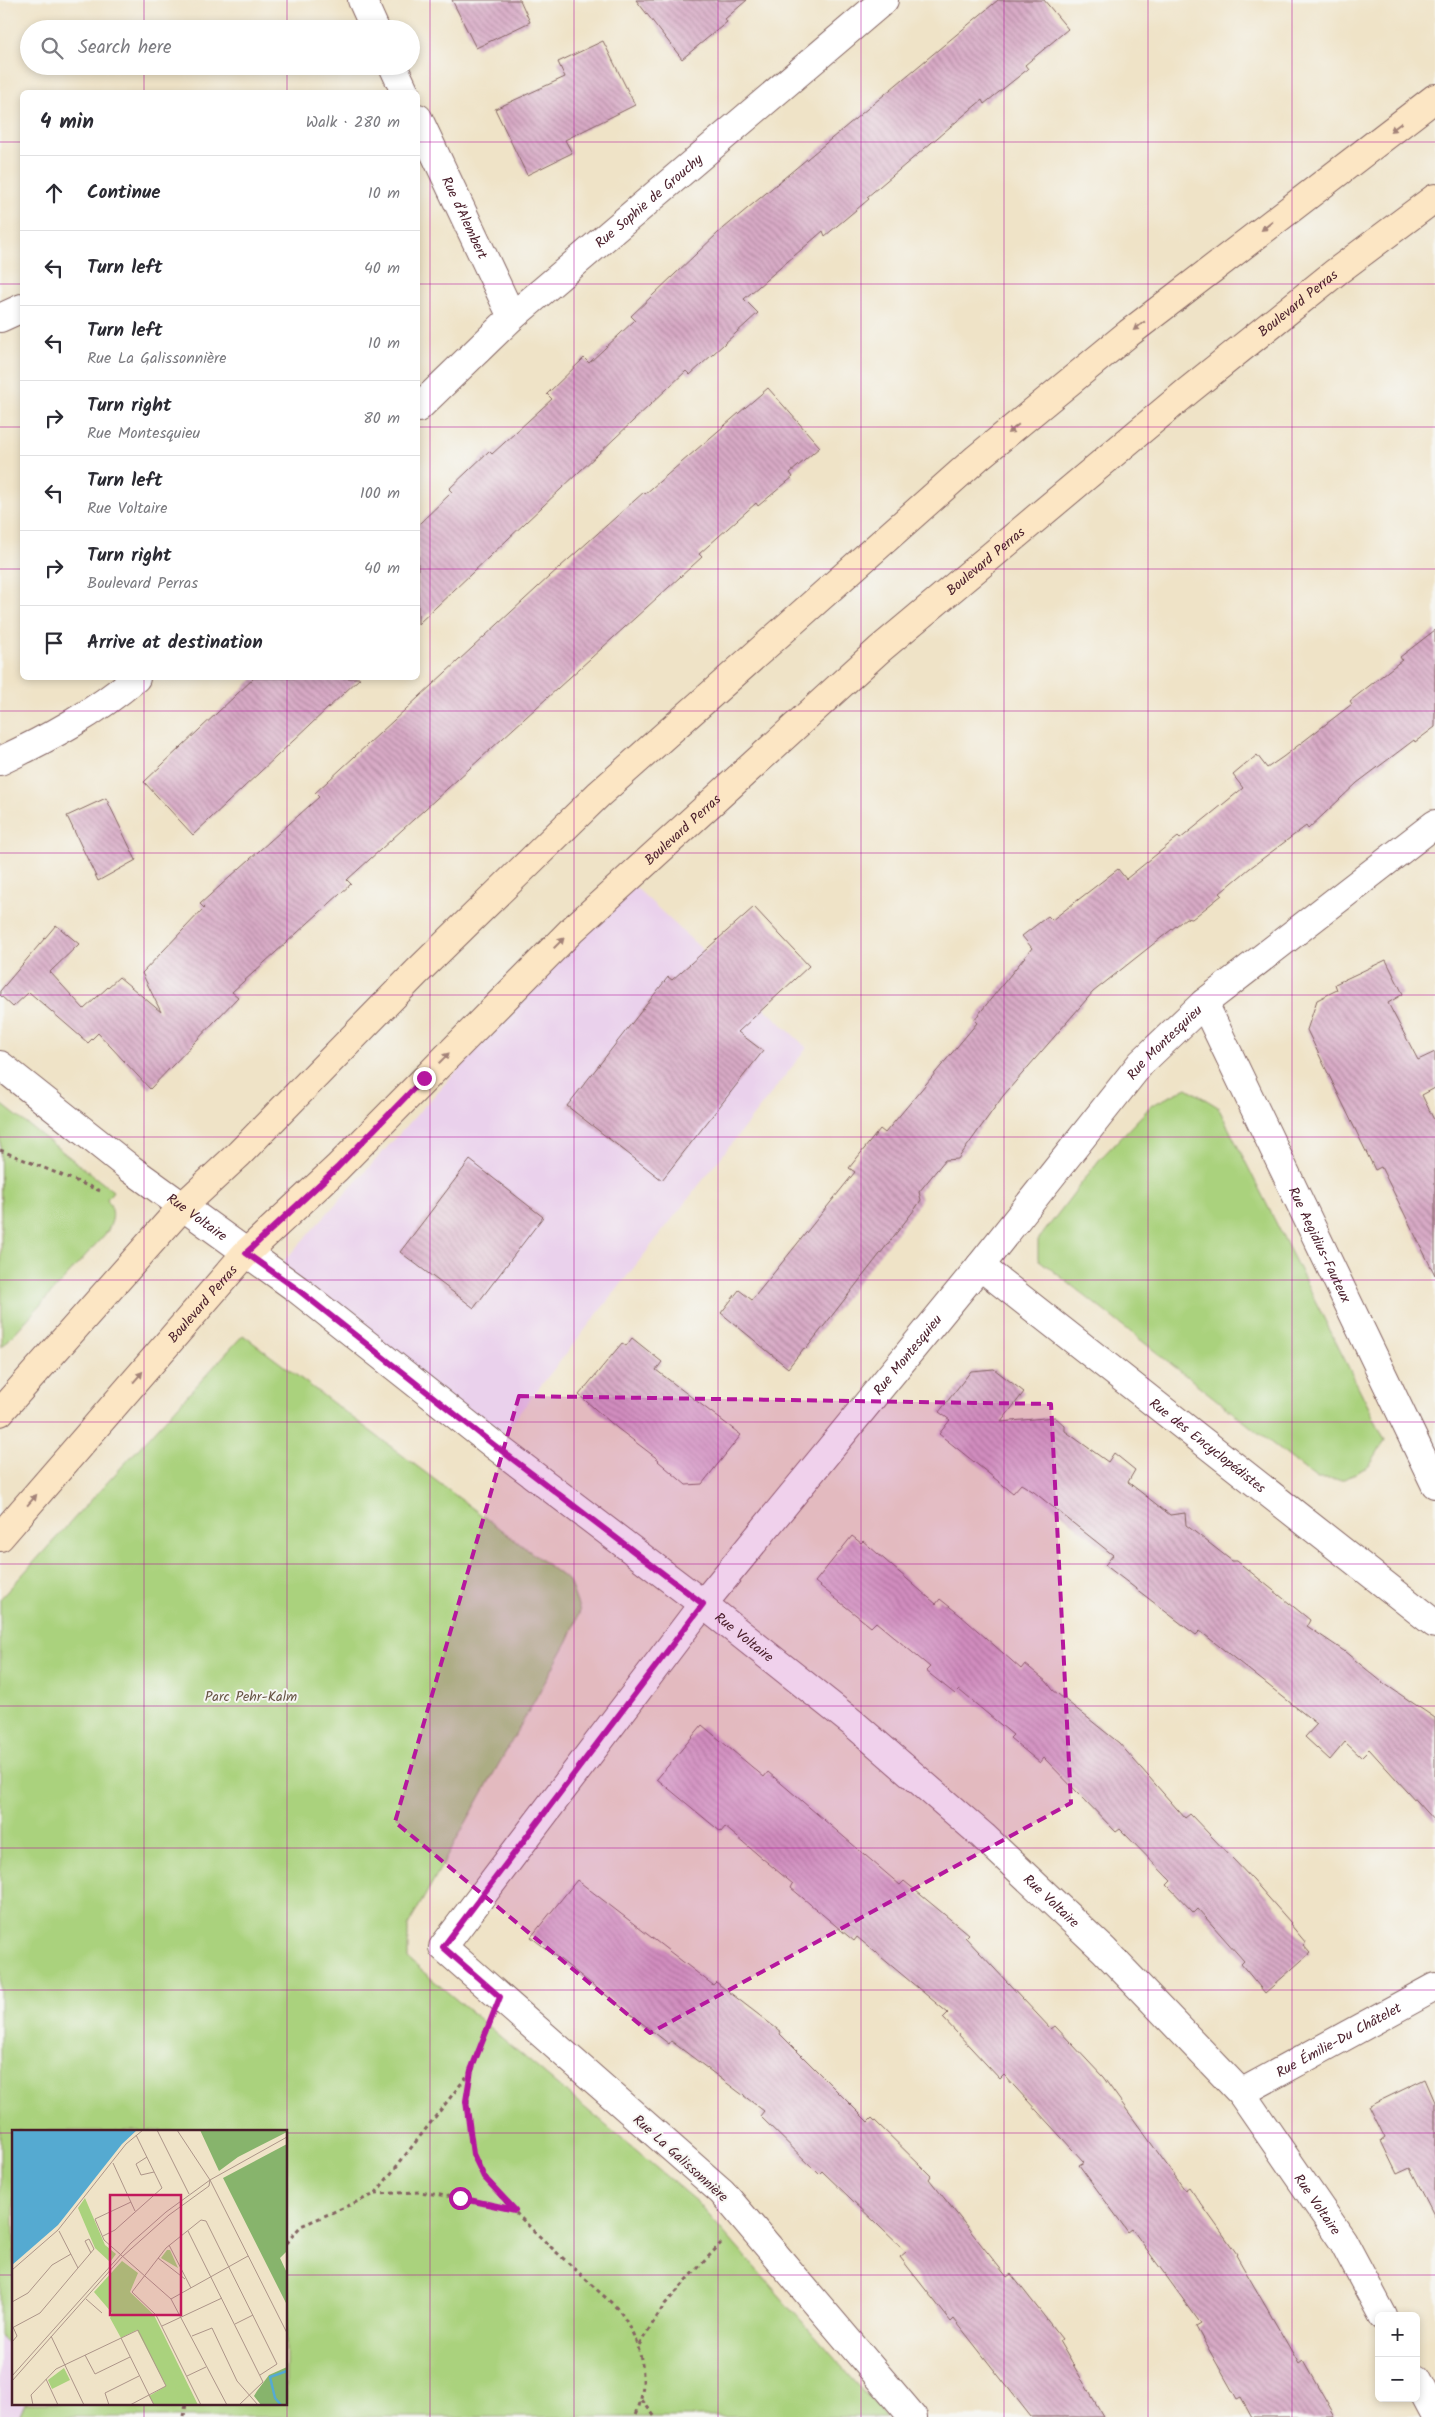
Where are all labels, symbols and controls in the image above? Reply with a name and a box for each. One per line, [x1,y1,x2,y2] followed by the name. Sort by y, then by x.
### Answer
[20,20,420,75] search box
[78,33,172,63] text: Search here
[38,34,66,62] icon: search
[40,106,94,139] text: 4 min
[306,110,400,135] text: Walk · 280 m
[1390,122,1403,133] one-way arrow
[590,149,708,254] street label: Rue Sophie de Grouchy
[435,173,493,263] street label: Rue d'Alembert
[87,178,160,208] text: Continue
[40,179,68,207] icon: ahead
[368,181,400,206] text: 10 m
[1260,221,1274,231] one-way arrow
[87,253,162,283] text: Turn left
[40,254,68,282] icon: left
[364,256,400,281] text: 40 m
[1253,265,1343,343] street label: Boulevard Perras
[87,316,162,346] text: Turn left
[1133,320,1146,331] one-way arrow
[40,329,68,357] icon: left
[368,331,400,356] text: 10 m
[87,346,227,371] text: Rue La Galissonnière
[87,391,172,421] text: Turn right
[40,404,68,432] icon: right
[363,406,400,431] text: 80 m
[87,421,200,446] text: Rue Montesquieu
[1007,423,1020,434] one-way arrow
[87,466,162,496] text: Turn left
[40,479,68,507] icon: left
[360,481,400,506] text: 100 m
[87,496,167,521] text: Rue Voltaire
[942,522,1030,601] street label: Boulevard Perras
[87,541,172,571] text: Turn right
[40,554,68,582] icon: right
[364,556,400,581] text: 40 m
[87,571,198,596] text: Boulevard Perras
[87,628,263,658] text: Arrive at destination
[40,629,68,657] icon: arrive
[640,789,726,871] street label: Boulevard Perras
[553,937,565,949] one-way arrow
[1122,1000,1208,1085] street label: Rue Montesquieu
[438,1052,450,1064] one-way arrow
[413,1067,436,1090] route end
[1282,1183,1357,1308] street label: Rue Aegidius-Fauteux
[162,1188,232,1248] street label: Rue Voltaire
[163,1260,243,1348] street label: Boulevard Perras
[868,1310,948,1401] street label: Rue Montesquieu
[132,1371,143,1383] one-way arrow
[1144,1393,1270,1499] street label: Rue des Encyclopédistes
[26,1494,37,1506] one-way arrow
[709,1607,779,1669] street label: Rue Voltaire
[205,1686,297,1708] park label: Parc Pehr-Kalm
[1018,1869,1085,1934] street label: Rue Voltaire
[1272,1997,1406,2084] street label: Rue Émilie-Du Châtelet
[628,2110,734,2208] street label: Rue La Galissonnière
[12,2130,288,2404] inset map
[1288,2170,1346,2241] street label: Rue Voltaire
[449,2187,472,2210] route start
[1375,2312,1420,2402] map controls
[1375,2312,1420,2357] button: +
[1375,2357,1420,2402] button: −

